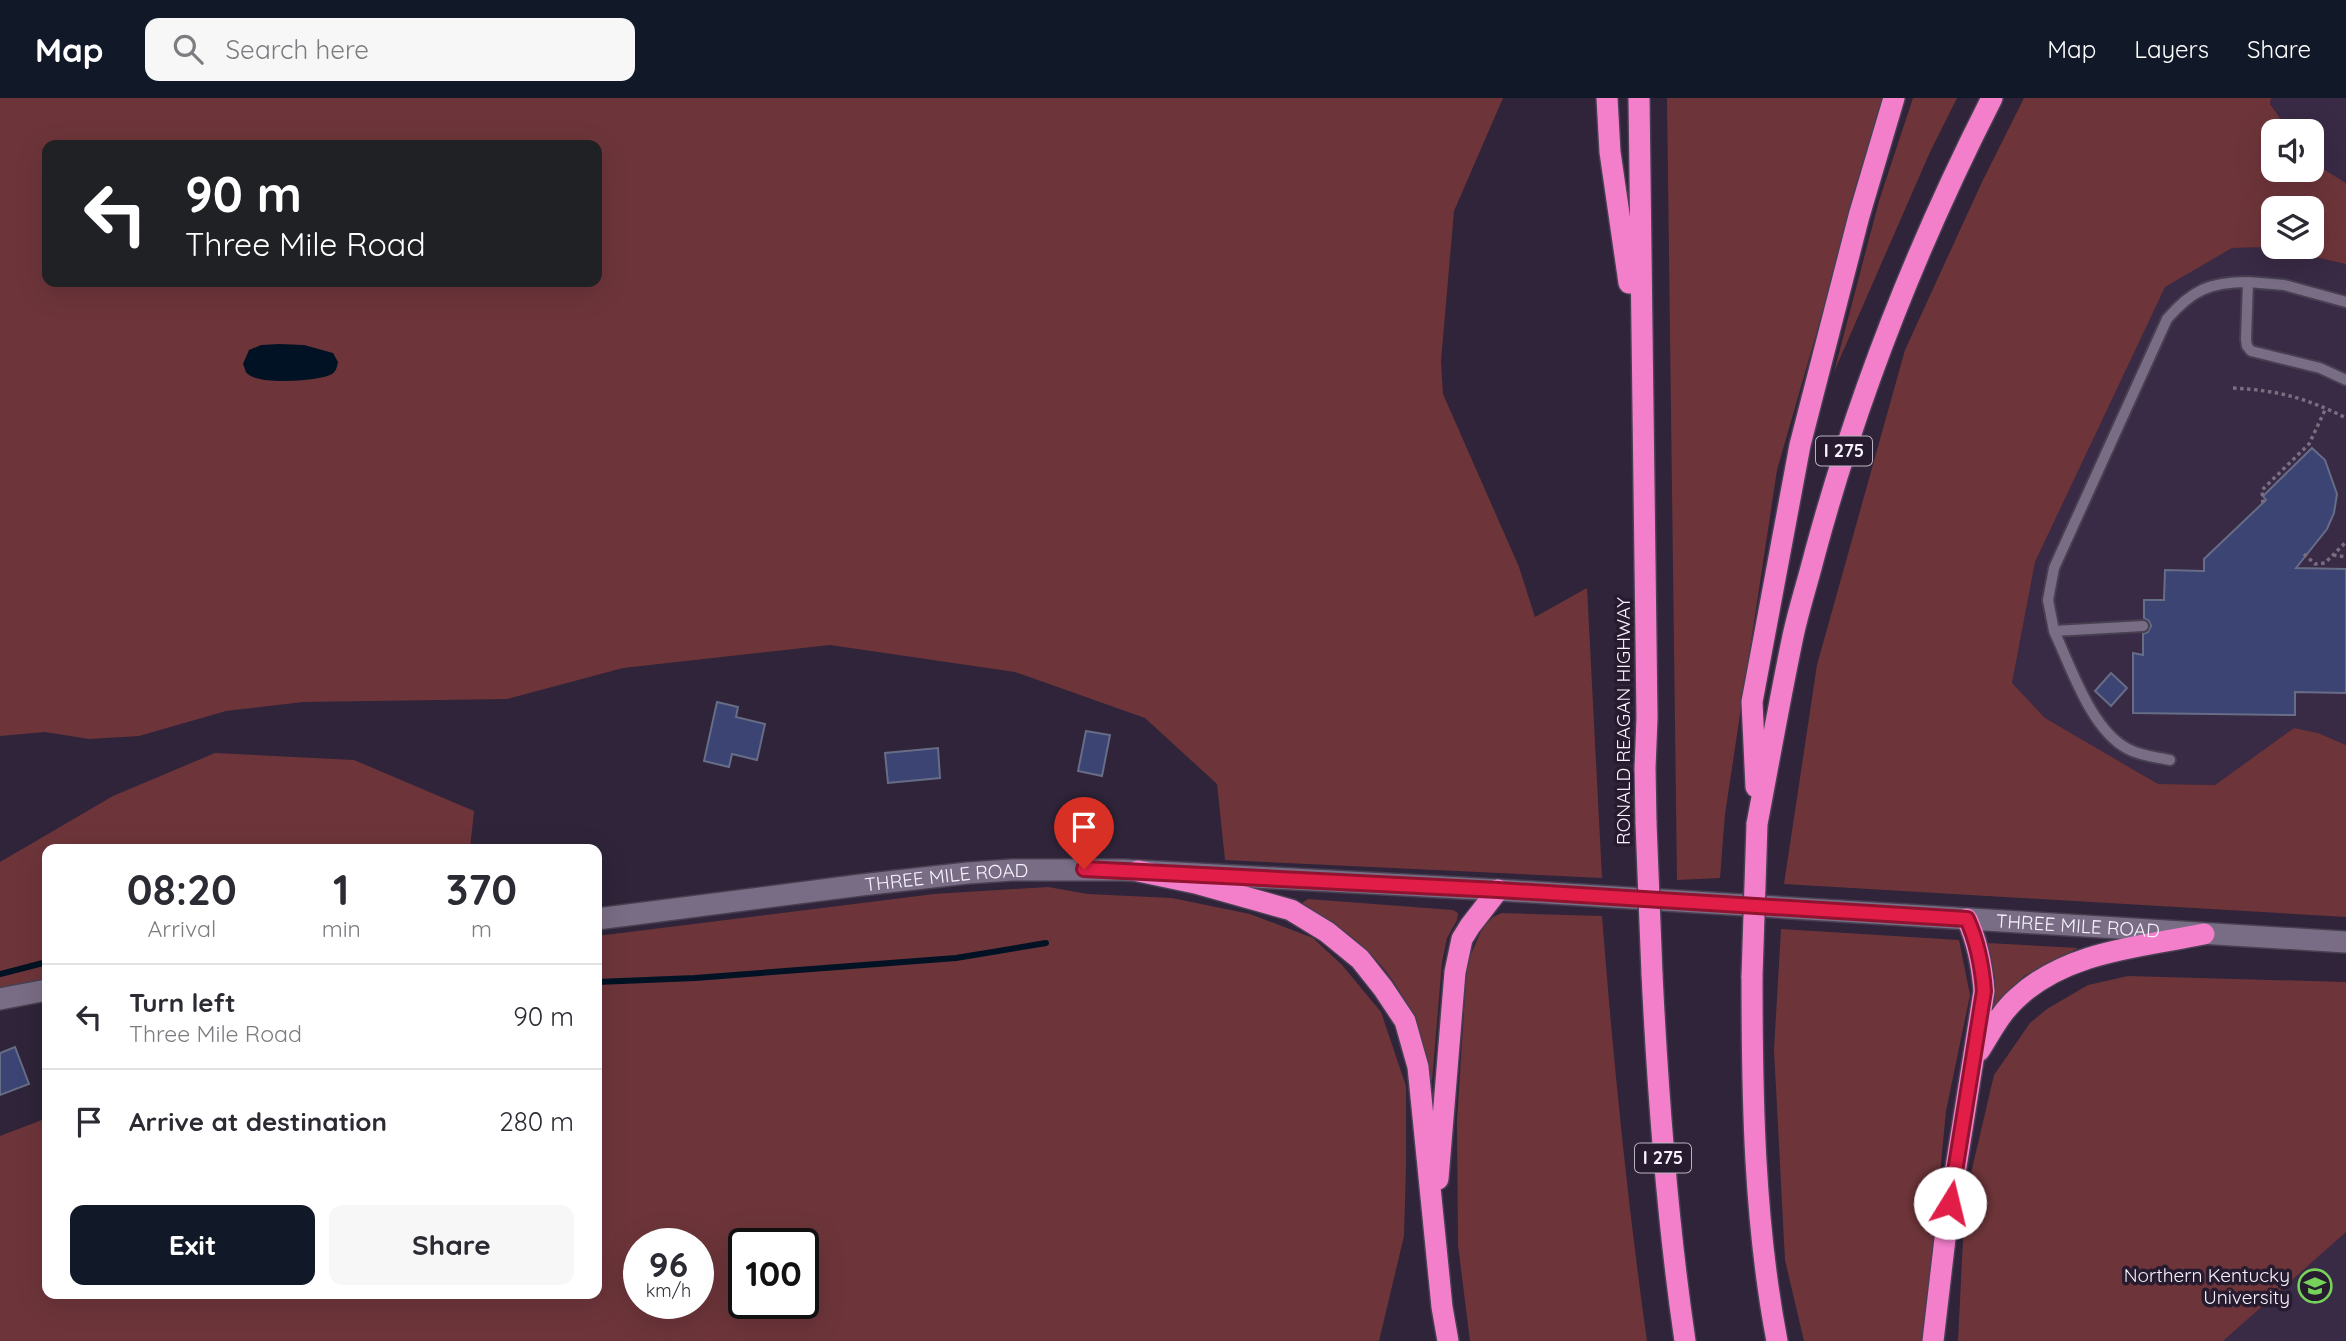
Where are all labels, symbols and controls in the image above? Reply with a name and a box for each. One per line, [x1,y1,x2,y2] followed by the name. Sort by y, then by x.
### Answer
[145,18,635,81] search box
[35,29,103,70] text: Map
[169,30,207,68] icon: search
[225,33,369,66] text: Search here
[2047,34,2096,64] text: Map
[2134,34,2209,64] text: Layers
[2247,34,2311,64] text: Share
[2261,119,2324,259] map controls
[2261,119,2324,182] button: sound
[185,163,302,224] text: 90 m
[70,168,161,259] icon: left
[2261,196,2324,259] button: layers
[185,224,426,264] text: Three Mile Road
[1816,436,1872,466] road number: I 275
[1611,597,1635,845] street label: RONALD REAGAN HIGHWAY
[1054,797,1114,869] pin
[1065,808,1103,846] icon: arrive
[863,858,1028,897] street label: THREE MILE ROAD
[127,863,237,916] text: 08:20
[333,863,349,916] text: 1
[446,863,517,916] text: 370
[1995,909,2161,943] street label: THREE MILE ROAD
[147,914,216,943] text: Arrival
[322,914,361,943] text: min
[471,914,492,943] text: m
[129,986,236,1019] text: Turn left
[70,998,108,1036] icon: left
[513,1000,574,1033] text: 90 m
[129,1019,302,1048] text: Three Mile Road
[70,1103,108,1141] icon: arrive
[129,1105,387,1138] text: Arrive at destination
[499,1105,574,1138] text: 280 m
[1635,1143,1691,1172] road number: I 275
[1913,1166,1987,1240] position arrow
[70,1205,315,1285] button: Exit
[329,1205,574,1285] button: Share
[728,1228,819,1319] speed limit sign: 100
[649,1242,688,1286] text: 96
[2124,1263,2290,1309] place label: Northern Kentucky University
[2296,1267,2334,1305] school or university icon: Northern Kentucky University
[646,1279,691,1302] text: km/h

